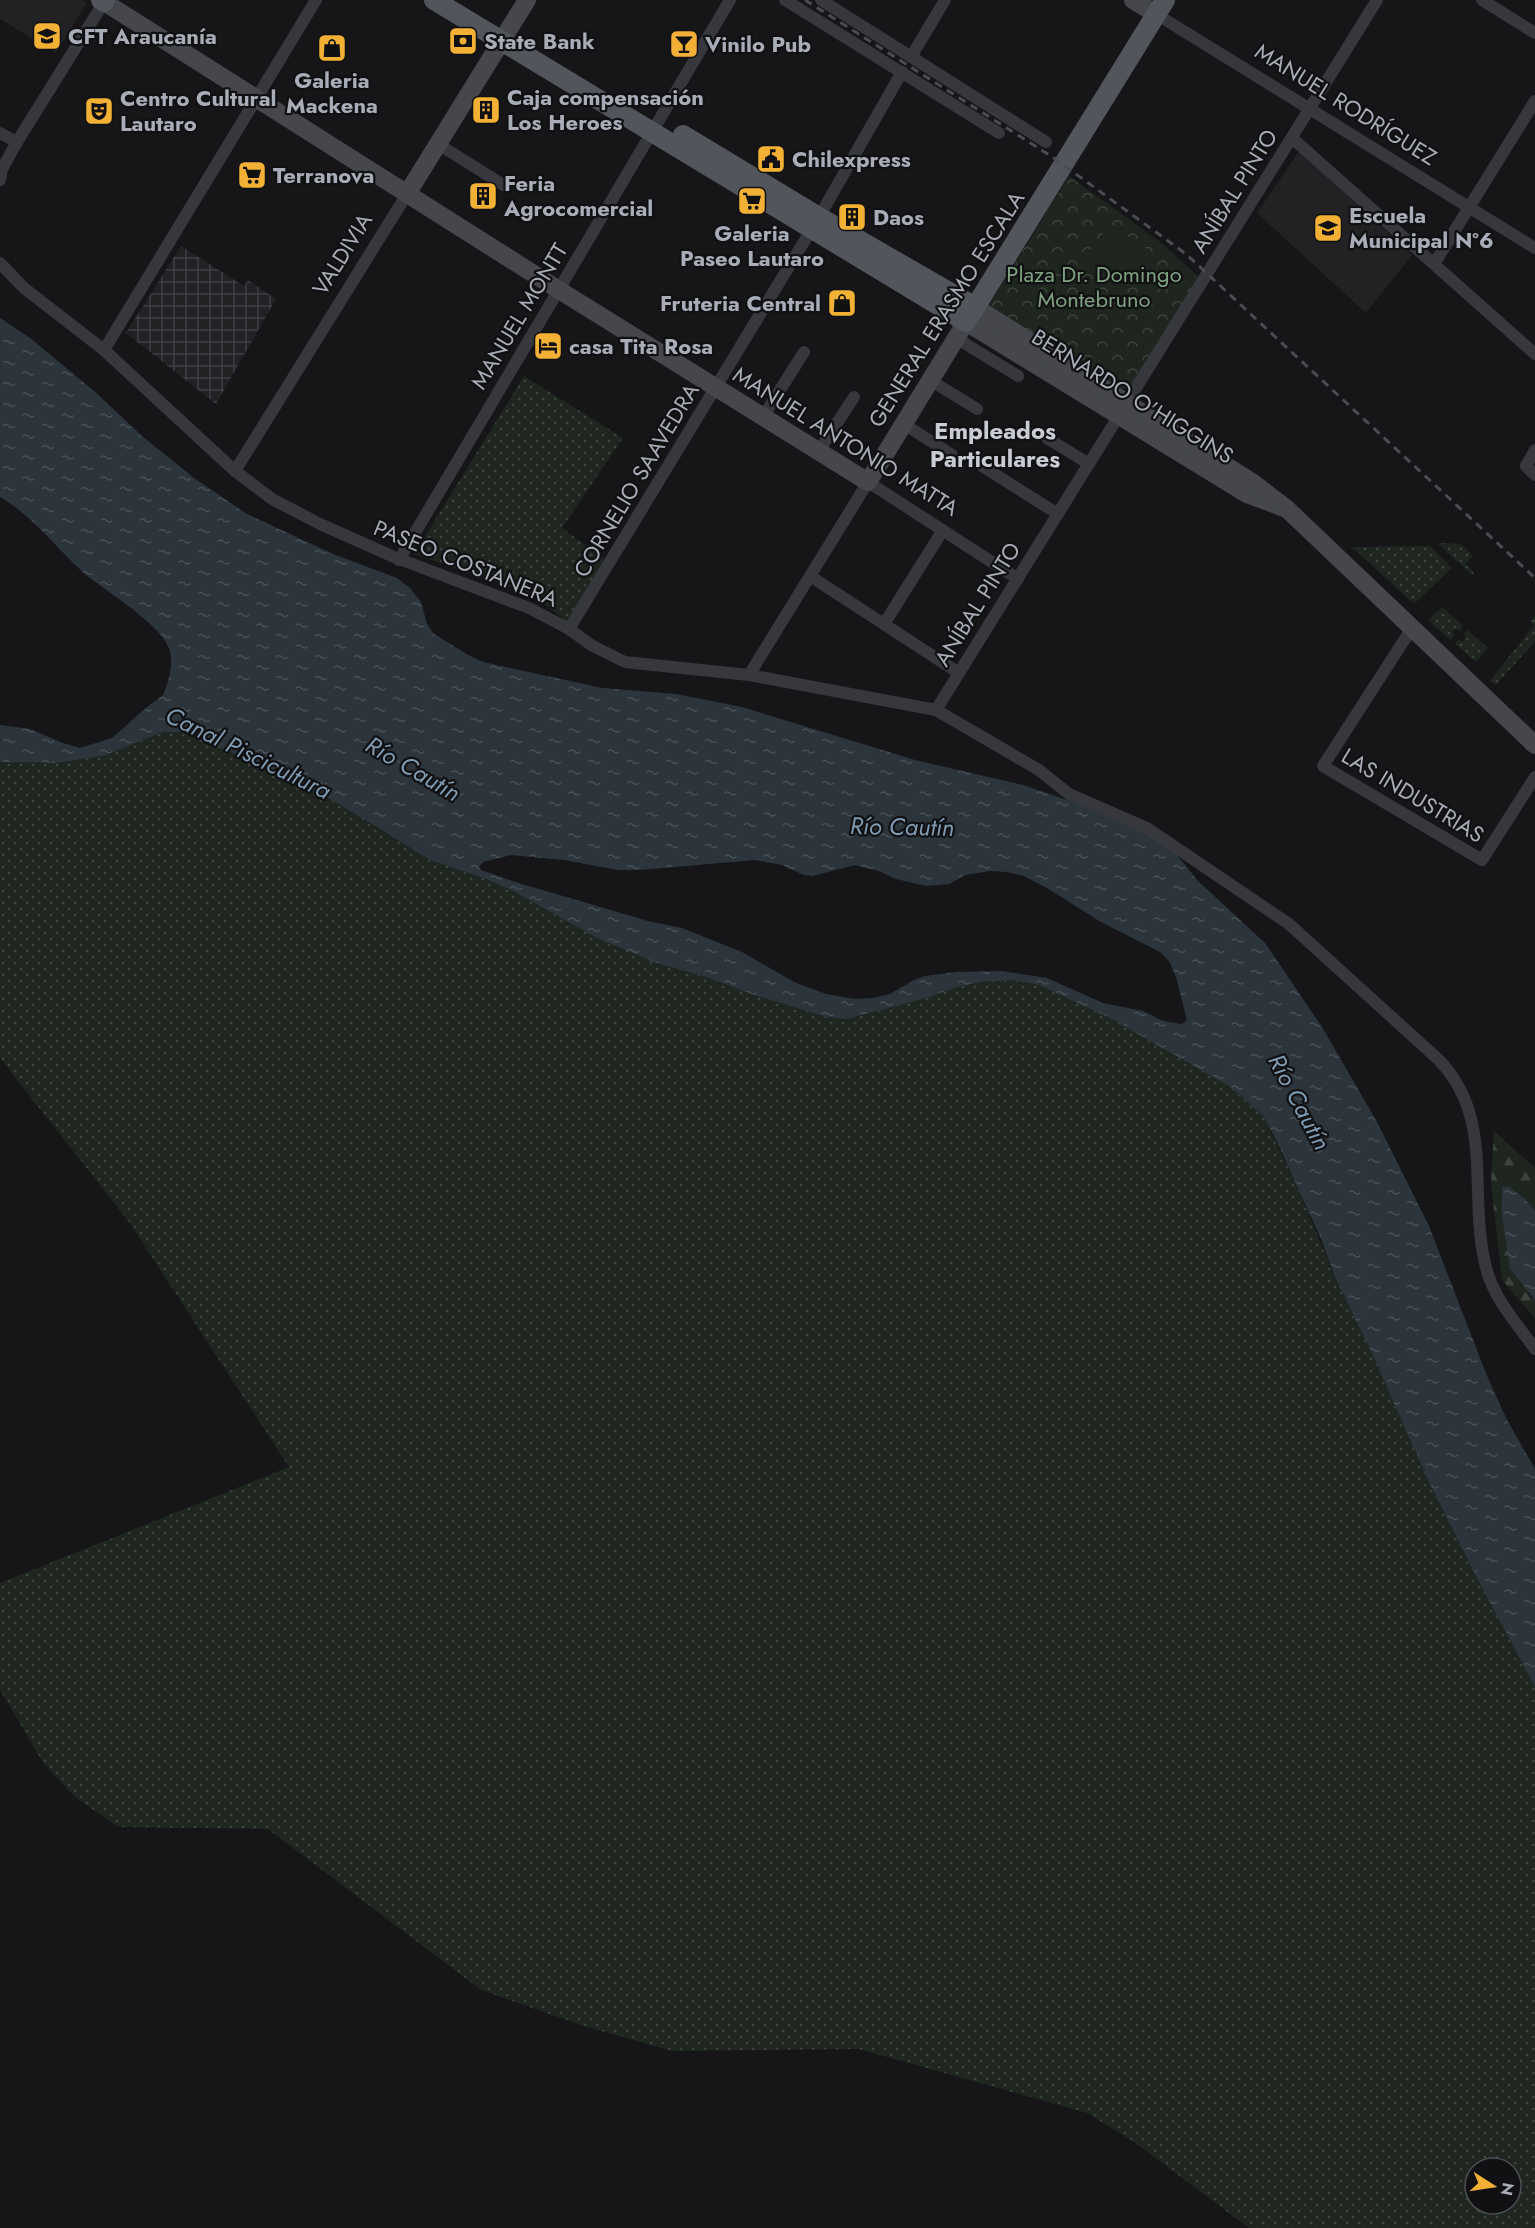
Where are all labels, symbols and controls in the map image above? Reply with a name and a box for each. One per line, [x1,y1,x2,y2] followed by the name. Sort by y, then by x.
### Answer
[31,20,63,52] school or university icon: CFT Araucanía
[68,20,217,52] place label: CFT Araucanía
[447,25,479,57] bank icon: State Bank
[484,25,595,57] place label: State Bank
[668,28,700,60] bar icon: Vinilo Pub
[704,28,811,60] place label: Vinilo Pub
[316,32,348,64] shop icon: Galeria Mackena
[1249,35,1443,173] street label: MANUEL RODRÍGUEZ
[286,64,378,121] place label: Galeria Mackena
[507,81,704,138] place label: Caja compensación Los Heroes
[120,82,276,139] place label: Centro Cultural Lautaro
[470,94,502,126] building icon: Caja compensación Los Heroes
[83,95,115,127] theatre icon: Centro Cultural Lautaro
[1183,123,1285,259] street label: ANÍBAL PINTO
[755,143,787,175] public building icon: Chilexpress
[792,143,911,175] place label: Chilexpress
[236,159,268,191] supermarket icon: Terranova
[273,159,374,191] place label: Terranova
[503,167,653,224] place label: Feria Agrocomercial
[467,180,499,212] building icon: Feria Agrocomercial
[860,184,1032,433] street label: GENERAL ERASMO ESCALA
[736,185,768,217] supermarket icon: Galeria Paseo Lautaro
[1349,199,1494,256] place label: Escuela Municipal N°6
[836,201,868,233] building icon: Daos
[873,201,924,233] place label: Daos
[304,206,380,301] street label: VALDIVIA
[1312,212,1344,244] school or university icon: Escuela Municipal N°6
[680,217,824,274] place label: Galeria Paseo Lautaro
[463,236,576,395] street label: MANUEL MONTT
[1006,258,1182,315] park label: Plaza Dr. Domingo Montebruno
[660,287,821,319] place label: Fruteria Central
[826,287,858,319] shop icon: Fruteria Central
[1026,321,1240,471] street label: BERNARDO O'HIGGINS
[532,330,564,362] hotel icon: casa Tita Rosa
[569,330,713,362] place label: casa Tita Rosa
[727,358,965,524] street label: MANUEL ANTONIO MATTA
[565,377,707,583] street label: CORNELIO SAAVEDRA
[930,413,1060,476] district label: Empleados Particulares
[369,511,563,615] street label: PASEO COSTANERA
[926,536,1028,672] street label: ANÍBAL PINTO
[159,697,337,808] water label: Canal Piscicultura
[359,727,467,810] water label: Río Cautín
[1336,740,1490,850] street label: LAS INDUSTRIAS
[850,808,954,845] water label: Río Cautín
[1260,1047,1339,1156] water label: Río Cautín
[1463,2156,1523,2216] north arrow
[1495,2180,1520,2198] text: N

